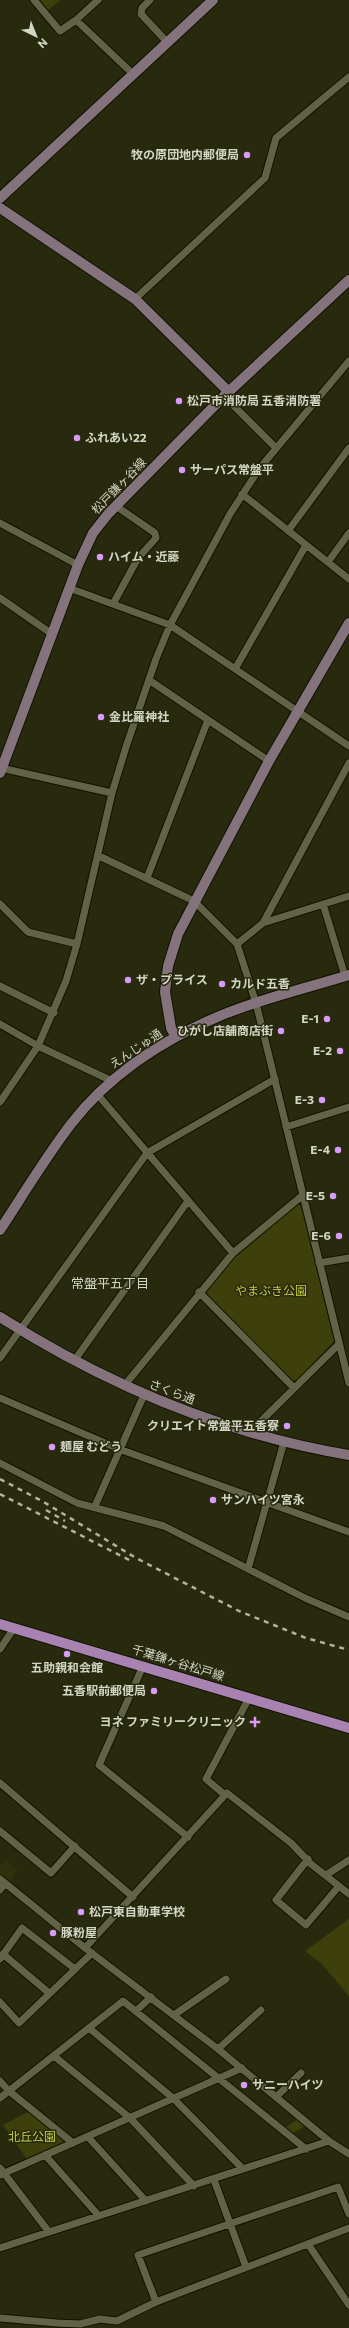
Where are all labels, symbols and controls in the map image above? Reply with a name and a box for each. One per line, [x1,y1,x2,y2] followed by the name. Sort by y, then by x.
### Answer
[16,16,56,56] north arrow
[36,36,51,51] text: N
[131,147,239,161] place label: 牧の原団地内郵便局
[242,150,252,160] marker: 牧の原団地内郵便局
[187,393,321,407] place label: 松戸市消防局 五香消防署
[174,396,184,406] marker: 松戸市消防局 五香消防署
[85,430,147,444] place label: ふれあい22
[72,433,82,443] marker: ふれあい22
[88,455,148,516] street label: 松戸鎌ヶ谷線
[190,462,274,476] place label: サーパス常盤平
[177,465,187,475] marker: サーパス常盤平
[108,549,180,563] place label: ハイム・近藤
[95,552,105,562] marker: ハイム・近藤
[109,709,169,723] place label: 金比羅神社
[96,712,106,722] marker: 金比羅神社
[136,972,208,986] place label: ザ・プライス
[123,975,133,985] marker: ザ・プライス
[230,976,290,990] place label: カルド五香
[217,979,227,989] marker: カルド五香
[301,1011,319,1025] place label: E-1
[322,1014,332,1024] marker: E-1
[177,1023,273,1037] place label: ひがし店舗商店街
[107,1026,164,1071] street label: えんじゅ通
[276,1026,286,1036] marker: ひがし店舗商店街
[313,1043,332,1057] place label: E-2
[335,1046,345,1056] marker: E-2
[295,1092,314,1106] place label: E-3
[317,1095,327,1105] marker: E-3
[310,1142,331,1156] place label: E-4
[333,1145,343,1155] marker: E-4
[306,1188,325,1202] place label: E-5
[328,1191,338,1201] marker: E-5
[311,1228,331,1242] place label: E-6
[334,1231,344,1241] marker: E-6
[71,1275,149,1291] district label: 常盤平五丁目
[235,1283,307,1297] park label: やまぶき公園
[147,1376,197,1406] street label: さくら通
[147,1418,279,1432] place label: クリエイト常盤平五香寮
[282,1421,292,1431] marker: クリエイト常盤平五香寮
[60,1439,122,1453] place label: 麺屋 むどう
[47,1442,57,1452] marker: 麺屋 むどう
[221,1492,305,1506] place label: サンハイツ宮永
[208,1495,218,1505] marker: サンハイツ宮永
[130,1641,226,1683] street label: 千葉鎌ヶ谷松戸線
[62,1649,72,1659] marker: 五助親和会館
[31,1660,103,1674] place label: 五助親和会館
[62,1683,146,1697] place label: 五香駅前郵便局
[149,1686,159,1696] marker: 五香駅前郵便局
[100,1714,246,1728] place label: ヨネ ファミリークリニック
[249,1716,261,1728] marker: ヨネ ファミリークリニック
[89,1904,185,1918] place label: 松戸東自動車学校
[76,1907,86,1917] marker: 松戸東自動車学校
[61,1925,97,1939] place label: 豚粉屋
[48,1928,58,1938] marker: 豚粉屋
[252,2077,324,2091] place label: サニーハイツ
[239,2080,249,2090] marker: サニーハイツ
[8,2129,56,2143] park label: 北丘公園

